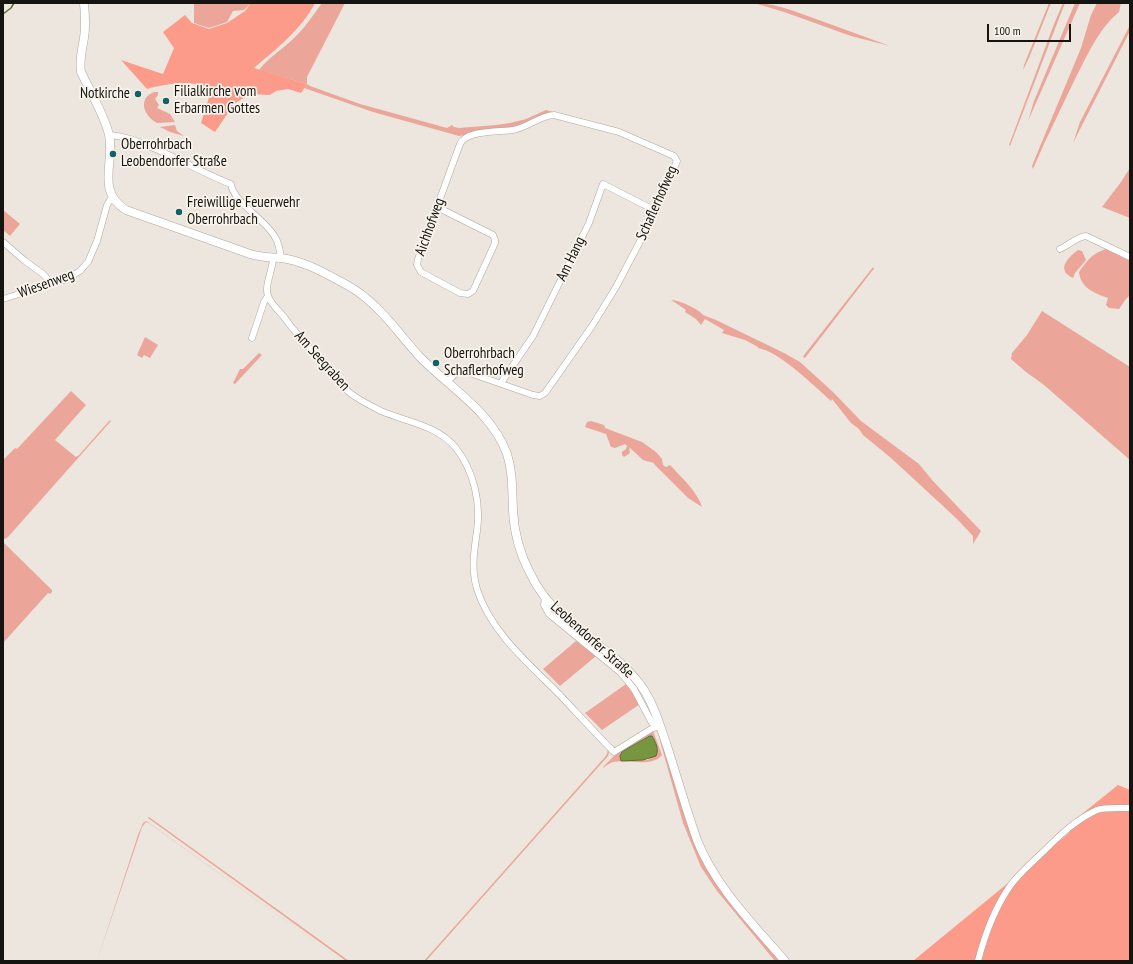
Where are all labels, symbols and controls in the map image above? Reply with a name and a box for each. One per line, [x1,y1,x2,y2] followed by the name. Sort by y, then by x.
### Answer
[989,16,1073,42] scale bar
[994,23,1021,38] text: 100 m
[174,83,260,118] place label: Filialkirche vom Erbarmen Gottes
[80,85,130,103] place label: Notkirche
[133,89,143,99] marker: Notkirche
[161,96,171,106] marker: Filialkirche vom Erbarmen Gottes
[121,136,227,171] place label: Oberrohrbach Leobendorfer Straße
[108,149,118,159] marker: Oberrohrbach Leobendorfer Straße
[633,163,681,243] street label: Schaflerhofweg
[187,194,300,229] place label: Freiwillige Feuerwehr Oberrohrbach
[411,196,449,258] street label: Aichhofweg
[174,207,184,217] marker: Freiwillige Feuerwehr Oberrohrbach
[553,234,589,284] street label: Am Hang
[15,266,77,302] street label: Wiesenweg
[290,327,354,395] street label: Am Seegraben
[444,345,524,380] place label: Oberrohrbach Schaflerhofweg
[431,358,441,368] marker: Oberrohrbach Schaflerhofweg
[547,598,637,682] street label: Leobendorfer Straße

